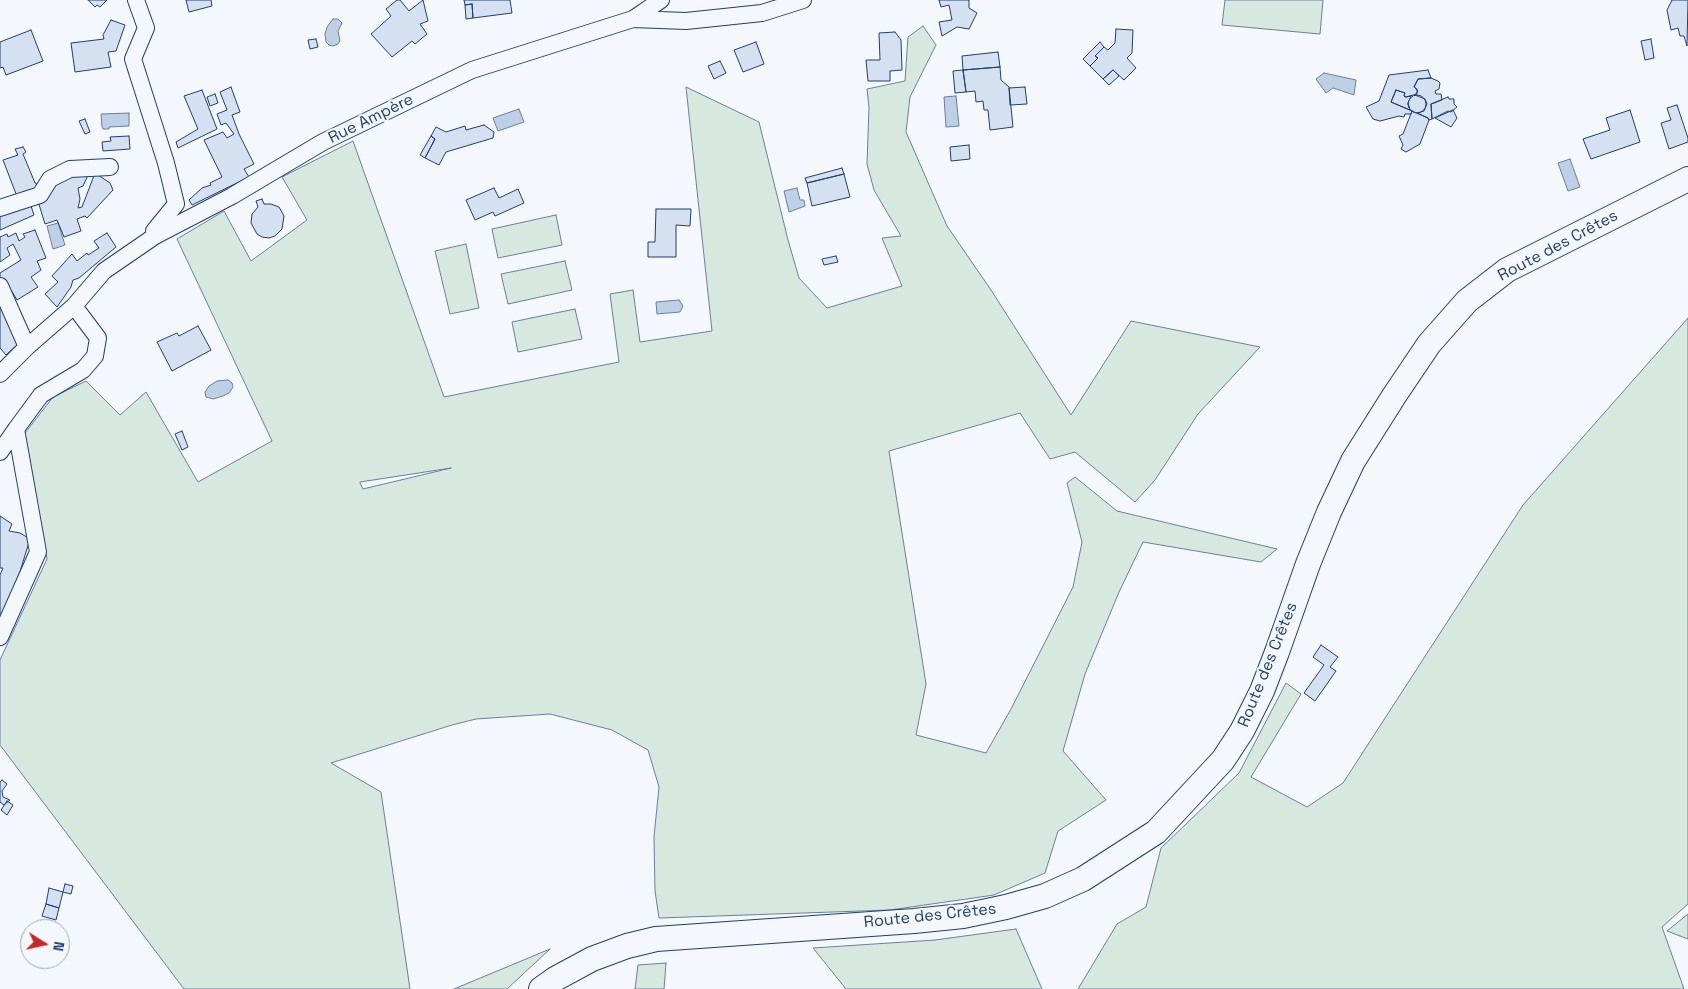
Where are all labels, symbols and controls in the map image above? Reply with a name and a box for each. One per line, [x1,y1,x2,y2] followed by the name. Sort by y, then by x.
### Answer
[325,90,417,148] street label: Rue Ampère
[1495,206,1621,286] street label: Route des Crêtes
[1234,600,1302,730] street label: Route des Crêtes
[863,900,997,932] street label: Route des Crêtes
[20,919,70,969] north arrow
[49,940,68,953] text: N

